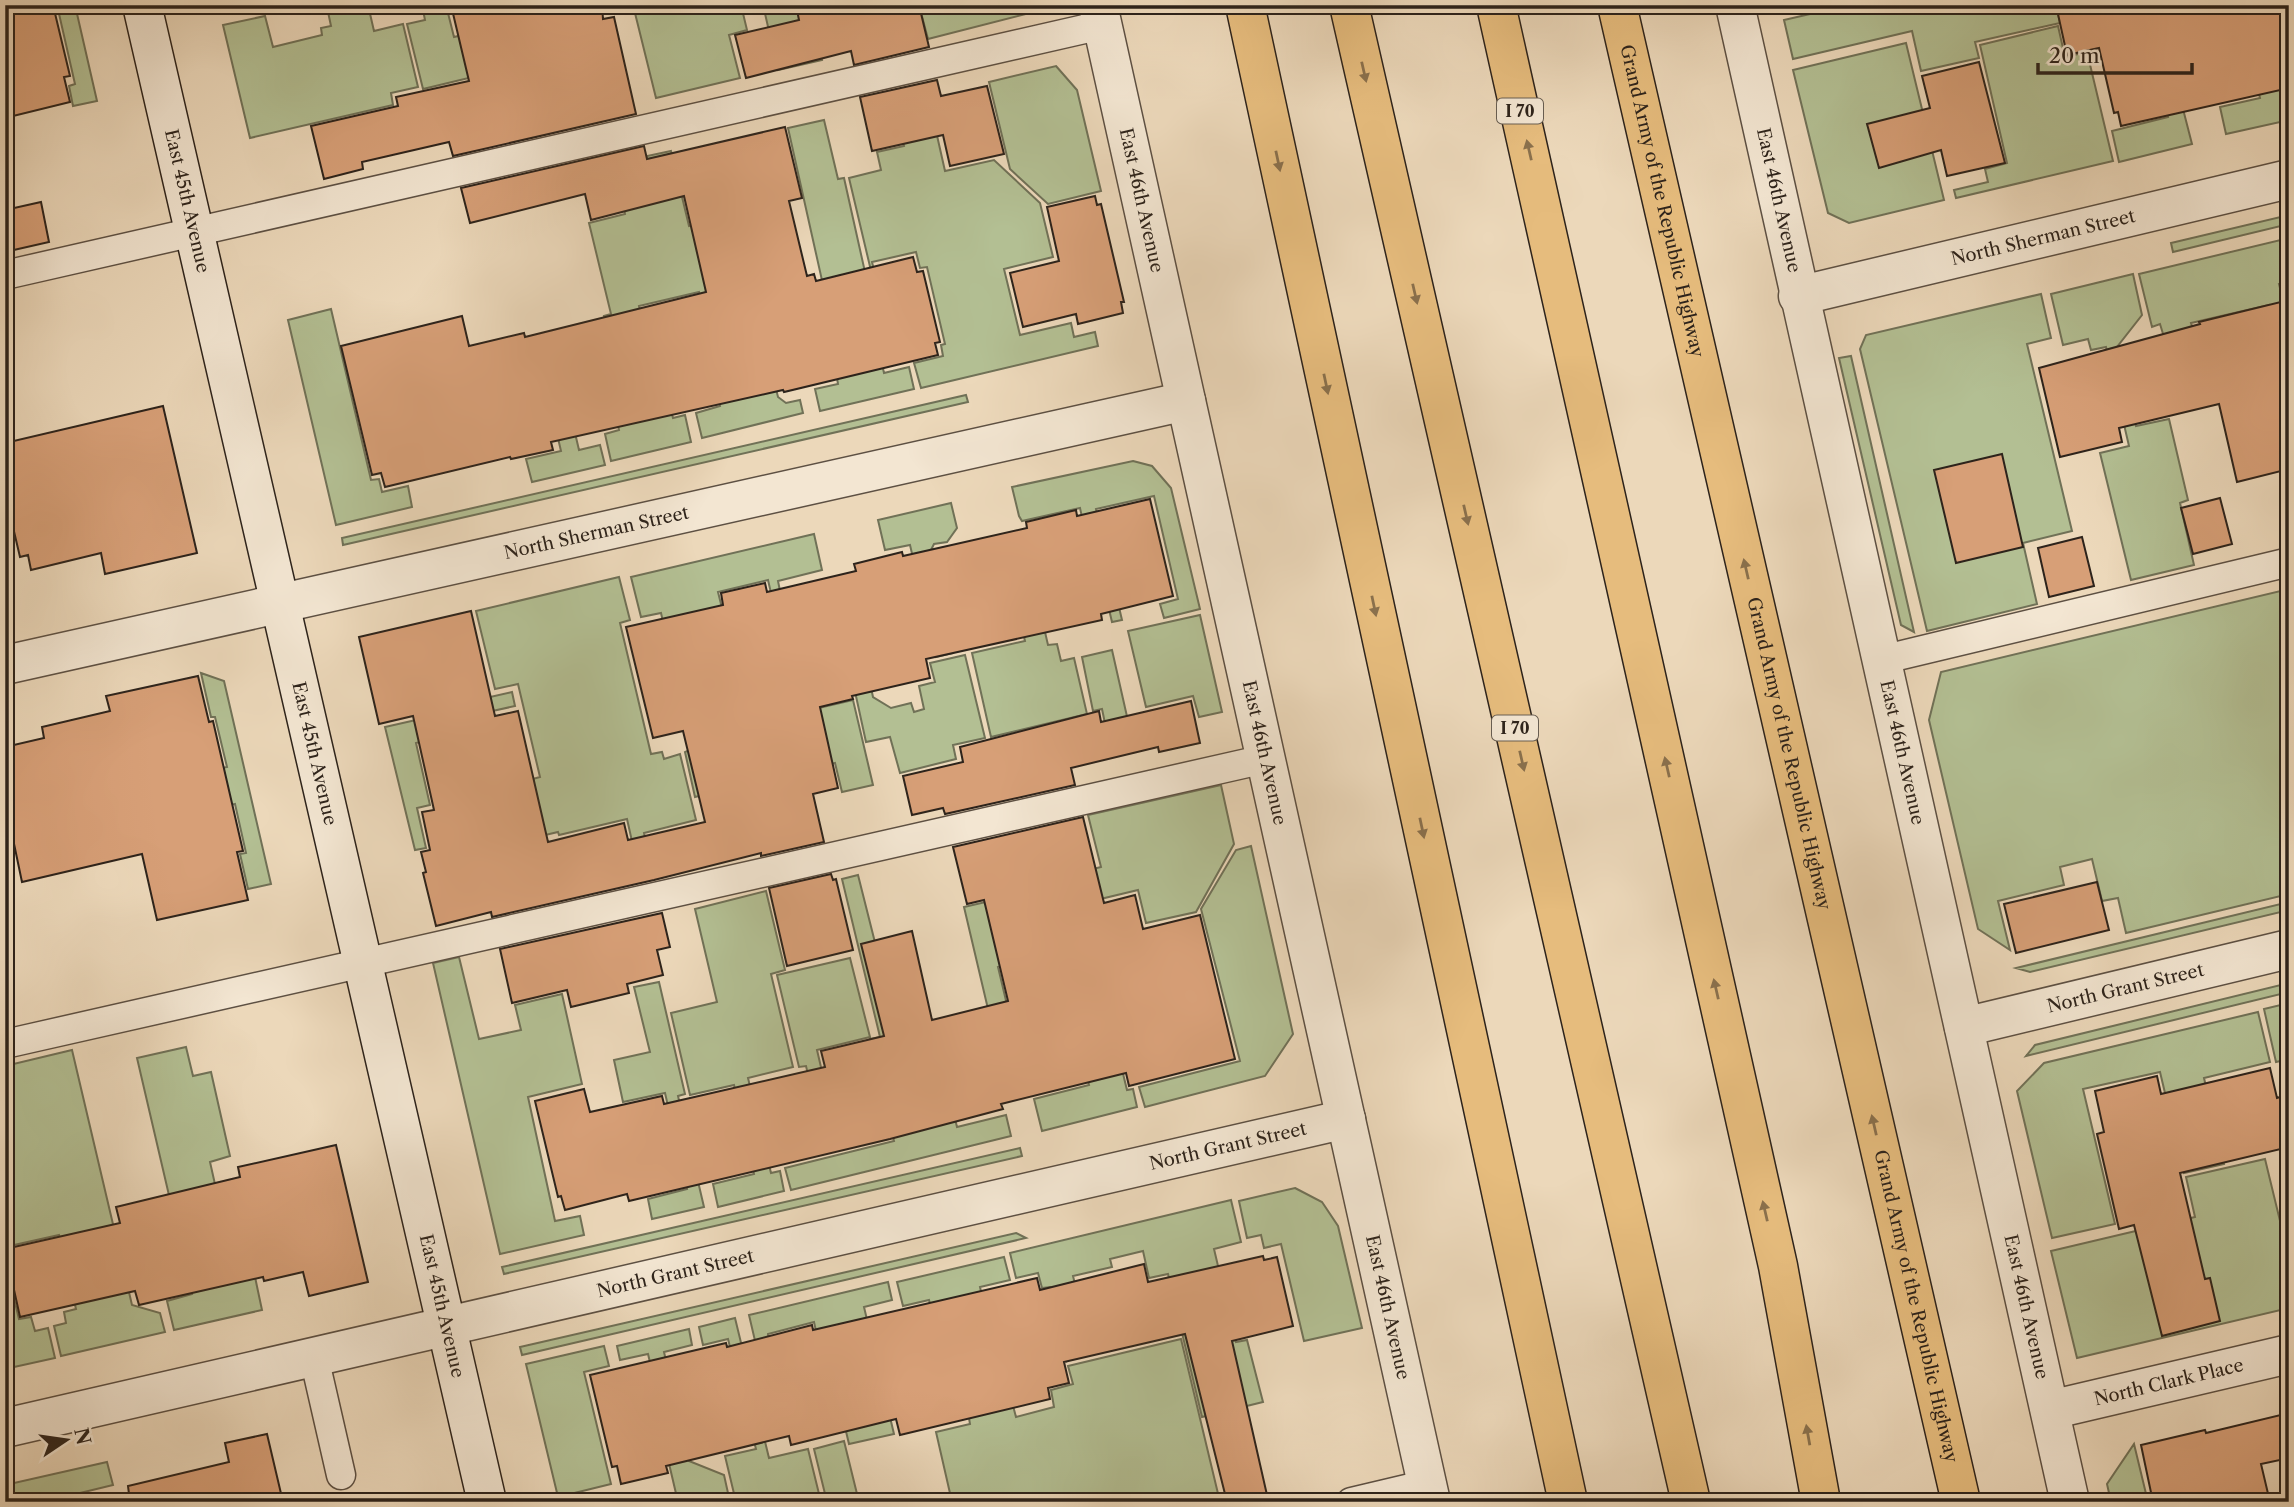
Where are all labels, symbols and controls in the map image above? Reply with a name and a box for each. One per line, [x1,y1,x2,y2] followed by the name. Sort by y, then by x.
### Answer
[2038,32,2192,76] scale bar
[1615,42,1709,360] street label: Grand Army of the Republic Highway
[2049,43,2100,68] text: 20 m
[1359,61,1370,83] one-way arrow
[1497,99,1543,124] road number: I 70
[1115,126,1168,275] street label: East 46th Avenue
[1752,126,1806,275] street label: East 46th Avenue
[160,127,214,275] street label: East 45th Avenue
[1523,139,1534,161] one-way arrow
[1272,150,1283,172] one-way arrow
[1949,205,2138,270] street label: North Sherman Street
[1410,283,1421,305] one-way arrow
[1320,373,1331,395] one-way arrow
[502,501,692,564] street label: North Sherman Street
[1461,504,1472,526] one-way arrow
[1740,558,1751,580] one-way arrow
[1369,595,1380,617] one-way arrow
[1742,595,1836,913] street label: Grand Army of the Republic Highway
[1238,678,1291,827] street label: East 46th Avenue
[1875,678,1929,827] street label: East 46th Avenue
[287,679,342,827] street label: East 45th Avenue
[1492,716,1538,740] road number: I 70
[1517,750,1528,772] one-way arrow
[1661,756,1672,778] one-way arrow
[1417,818,1428,840] one-way arrow
[2045,959,2207,1018] street label: North Grant Street
[1710,978,1721,1000] one-way arrow
[1869,1114,1880,1136] one-way arrow
[1147,1117,1309,1175] street label: North Grant Street
[1869,1148,1963,1466] street label: Grand Army of the Republic Highway
[1760,1200,1771,1222] one-way arrow
[415,1232,469,1380] street label: East 45th Avenue
[1999,1232,2053,1381] street label: East 46th Avenue
[1361,1233,1414,1382] street label: East 46th Avenue
[595,1245,757,1302] street label: North Grant Street
[2092,1354,2246,1410] street label: North Clark Place
[32,1406,102,1476] north arrow
[1803,1424,1814,1446] one-way arrow
[69,1426,95,1447] text: N

